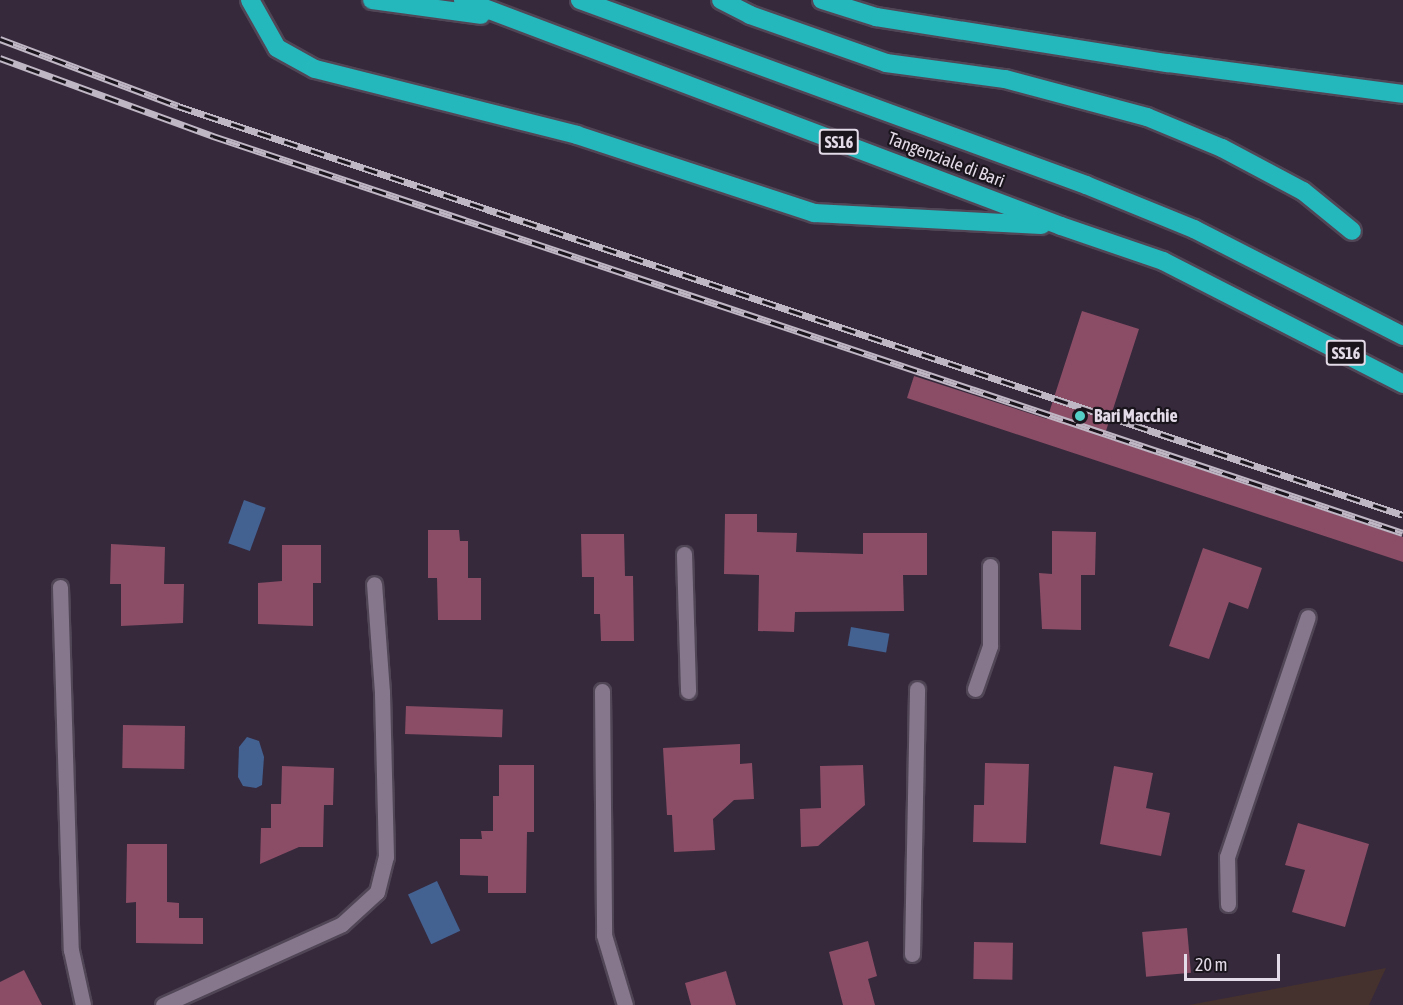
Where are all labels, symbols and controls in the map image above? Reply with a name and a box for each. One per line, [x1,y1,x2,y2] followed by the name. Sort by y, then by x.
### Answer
[884,128,1008,192] street label: Tangenziale di Bari
[818,129,860,155] road number: SS16
[1325,340,1367,366] road number: SS16
[1094,405,1178,427] place label: Bari Macchie
[1071,407,1089,425] marker: Bari Macchie
[1187,942,1283,980] scale bar
[1195,954,1227,975] text: 20 m

